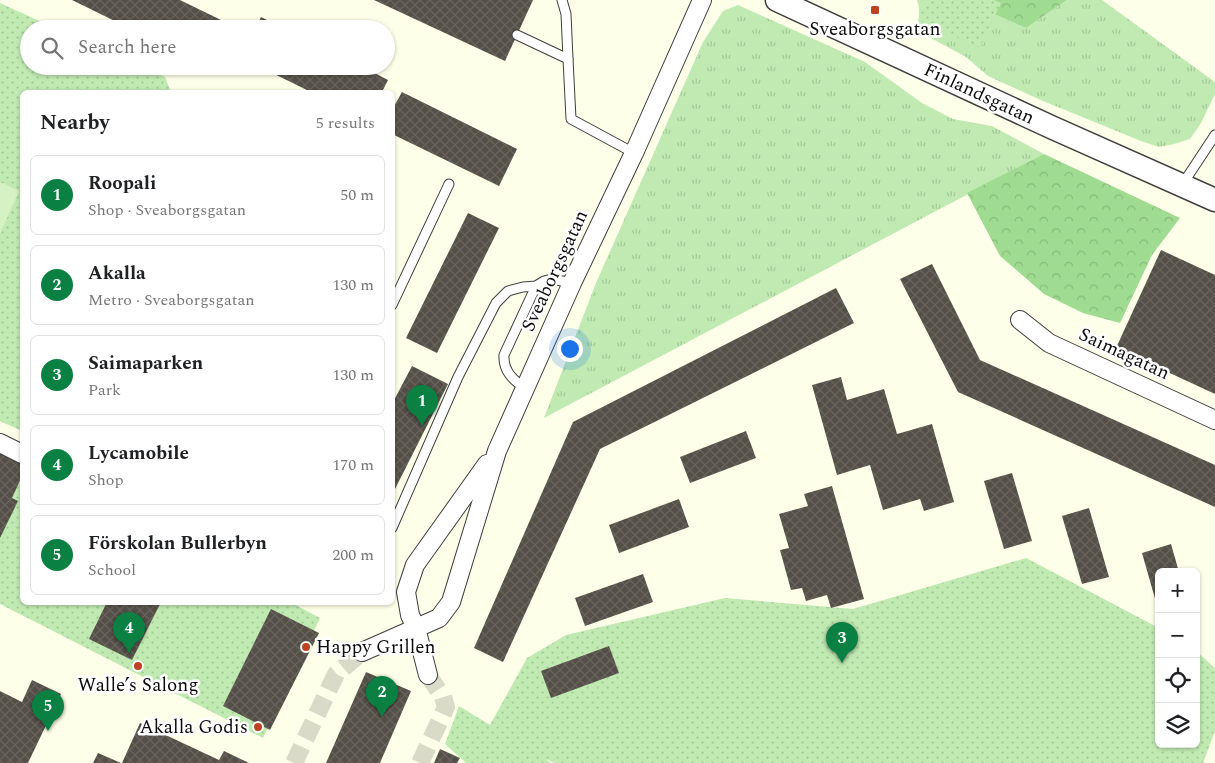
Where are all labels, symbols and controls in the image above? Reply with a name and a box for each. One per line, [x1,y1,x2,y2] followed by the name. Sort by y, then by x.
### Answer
[869,4,881,16] marker: Sveaborgsgatan
[809,15,941,44] place label: Sveaborgsgatan
[20,20,395,75] search box
[78,33,177,62] text: Search here
[38,34,66,62] icon: search
[919,56,1039,132] street label: Finlandsgatan
[40,107,110,139] text: Nearby
[316,111,375,135] text: 5 results
[88,169,156,198] text: Roopali
[53,183,61,207] text: 1
[340,183,374,207] text: 50 m
[88,198,246,222] text: Shop · Sveaborgsgatan
[514,205,596,337] street label: Sveaborgsgatan
[88,259,146,288] text: Akalla
[53,273,61,297] text: 2
[332,273,374,297] text: 130 m
[88,288,255,312] text: Metro · Sveaborgsgatan
[1074,320,1174,388] street label: Saimagatan
[557,336,583,362] your location
[88,349,203,378] text: Saimaparken
[53,363,61,387] text: 3
[332,363,374,387] text: 130 m
[88,378,121,402] text: Park
[406,385,438,426] pin: 1
[88,439,189,468] text: Lycamobile
[53,453,61,477] text: 4
[332,453,374,477] text: 170 m
[88,468,124,492] text: Shop
[88,529,267,558] text: Förskolan Bullerbyn
[53,543,61,567] text: 5
[332,543,374,567] text: 200 m
[88,558,136,582] text: School
[1155,568,1200,748] map controls
[1155,568,1200,613] button: +
[113,612,145,653] pin: 4
[1155,613,1200,658] button: −
[826,622,858,663] pin: 3
[316,633,436,662] place label: Happy Grillen
[300,641,312,653] marker: Happy Grillen
[1155,658,1200,703] button: locate
[132,660,144,672] marker: Walle’s Salong
[77,671,199,700] place label: Walle’s Salong
[366,676,398,717] pin: 2
[32,690,64,731] pin: 5
[1155,703,1200,748] button: layers
[139,713,248,742] place label: Akalla Godis
[252,721,264,733] marker: Akalla Godis

